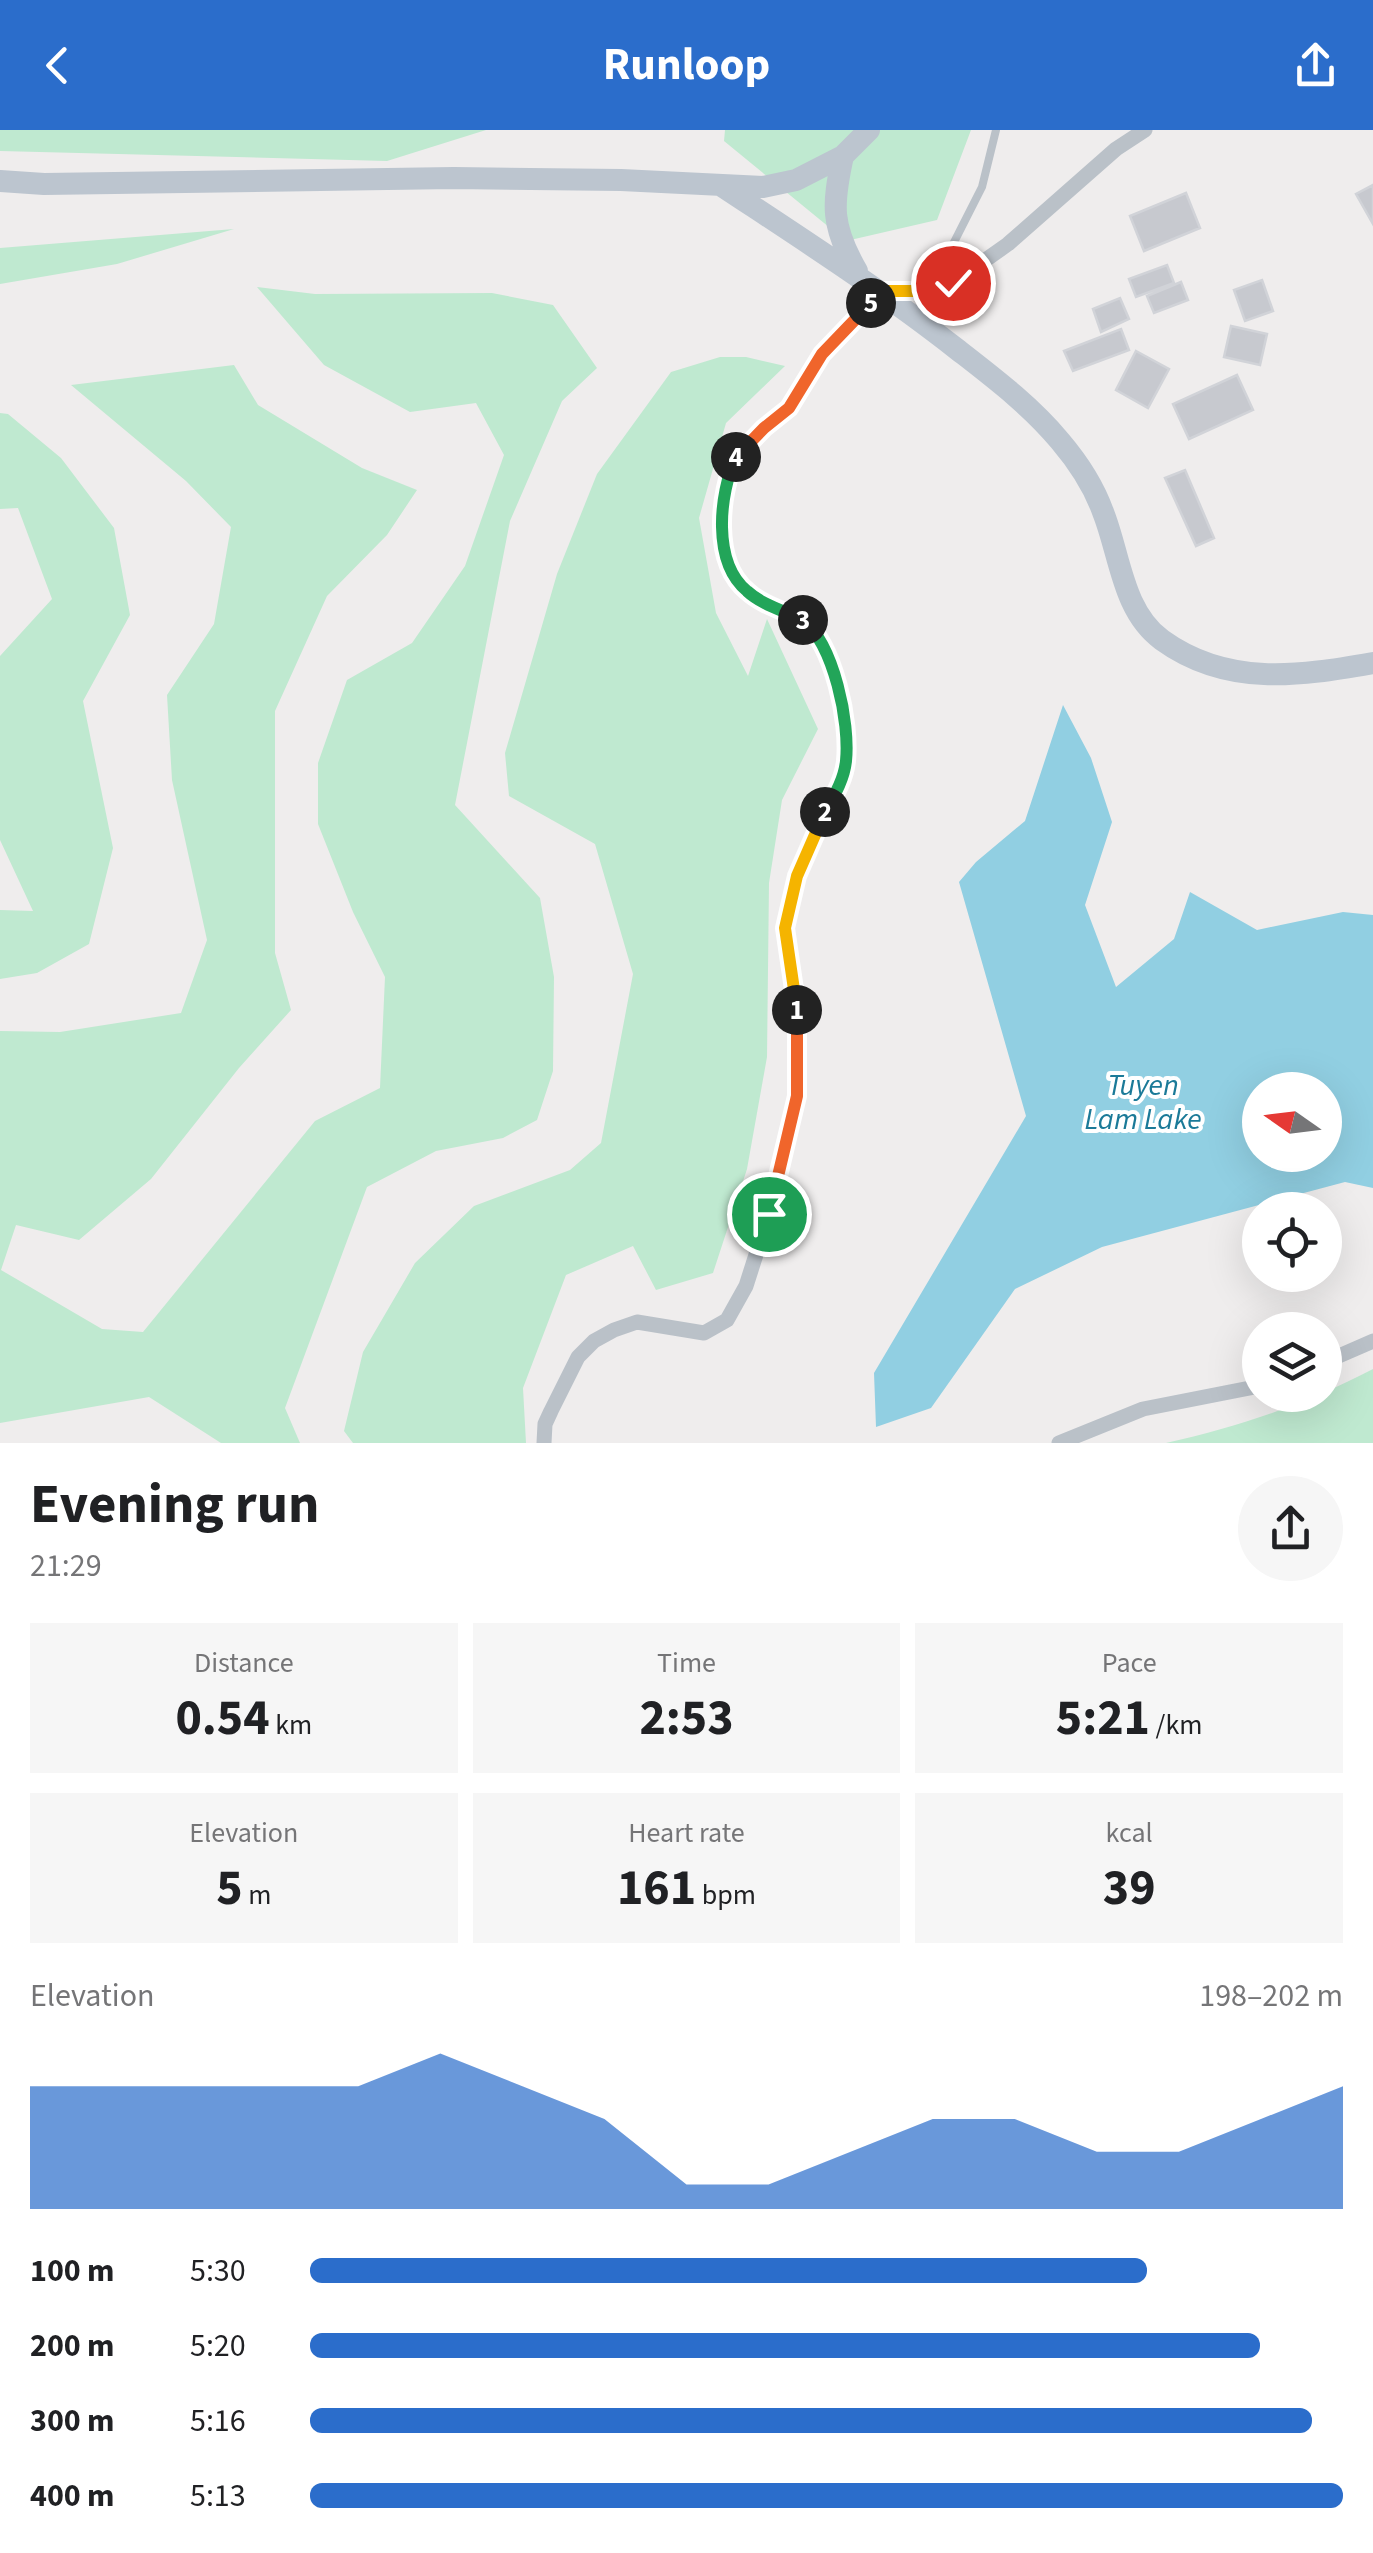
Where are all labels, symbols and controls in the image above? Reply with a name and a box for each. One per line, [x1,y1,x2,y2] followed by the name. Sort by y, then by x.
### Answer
[603,33,770,97] text: Runloop
[30,38,85,93] icon: back
[1288,38,1343,93] icon: share
[911,241,996,326] pin
[926,256,981,311] icon: check
[846,278,896,328] pin: 5
[864,283,878,323] text: 5
[711,432,761,482] pin: 4
[729,437,743,477] text: 4
[778,595,828,645] pin: 3
[796,600,810,640] text: 3
[800,787,850,837] pin: 2
[818,792,832,832] text: 2
[772,985,822,1035] pin: 1
[790,990,804,1030] text: 1
[1084,1064,1202,1141] water label: Tuyen Lam Lake
[1242,1072,1342,1172] north arrow
[1242,1072,1342,1412] map controls
[727,1172,812,1257] pin
[742,1187,797,1242] icon: arrive
[1242,1192,1342,1292] button: locate
[1242,1312,1342,1412] button: layers
[30,1466,319,1544] text: Evening run
[1238,1476,1343,1581] button: share
[30,1543,102,1589] text: 21:29
[194,1643,294,1683] text: Distance
[657,1643,716,1683] text: Time
[1102,1643,1157,1683] text: Pace
[175,1683,270,1754] text: 0.54
[639,1683,734,1754] text: 2:53
[1056,1683,1150,1754] text: 5:21
[270,1705,312,1745] text: km
[1150,1705,1203,1745] text: /km
[189,1813,298,1853] text: Elevation
[628,1813,745,1853] text: Heart rate
[1106,1813,1153,1853] text: kcal
[216,1853,243,1924] text: 5
[617,1853,696,1924] text: 161
[1103,1853,1156,1924] text: 39
[243,1875,271,1915] text: m
[696,1875,756,1915] text: bpm
[30,1973,155,2019] text: Elevation
[1199,1973,1343,2019] text: 198–202 m
[30,2248,115,2294] text: 100 m
[190,2248,246,2294] text: 5:30
[30,2323,115,2369] text: 200 m
[190,2323,246,2369] text: 5:20
[30,2398,115,2444] text: 300 m
[190,2398,246,2444] text: 5:16
[30,2473,115,2519] text: 400 m
[190,2473,246,2519] text: 5:13

